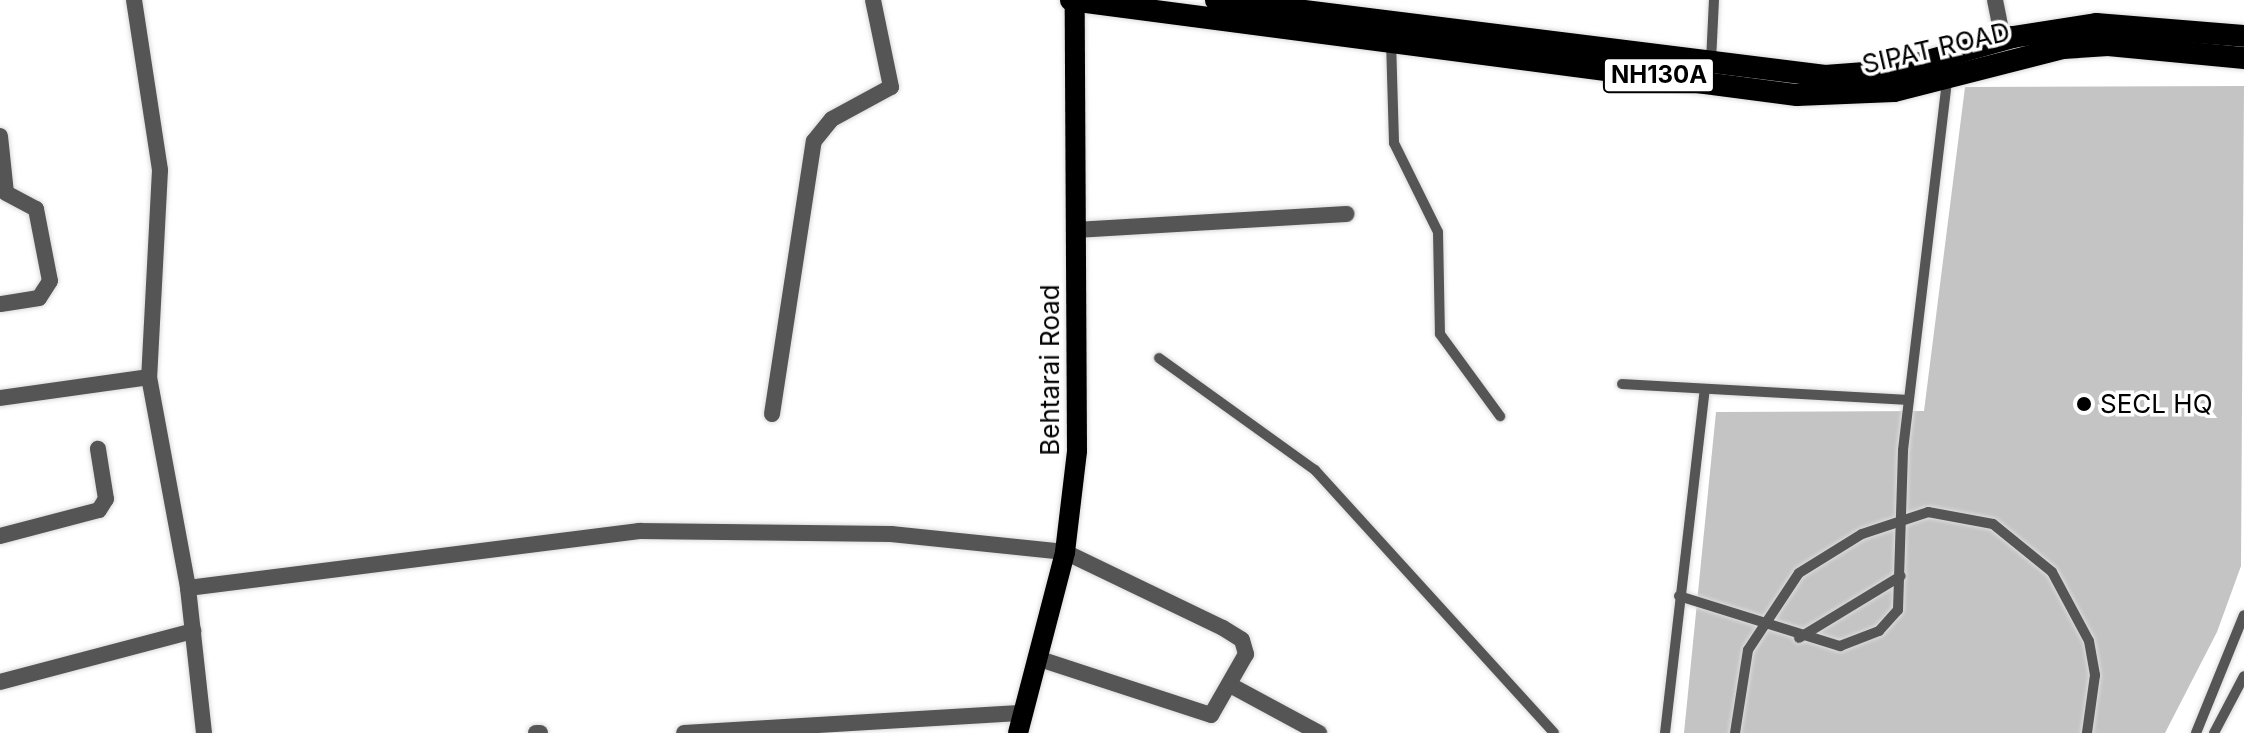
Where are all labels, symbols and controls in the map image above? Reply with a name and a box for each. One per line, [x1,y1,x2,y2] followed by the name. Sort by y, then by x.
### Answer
[1859,16,2013,80] street label: SIPAT ROAD
[1601,55,1717,95] road number: NH130A
[1034,284,1066,456] street label: Behtarai Road
[2100,388,2213,420] place label: SECL HQ
[2075,395,2093,413] marker: SECL HQ

